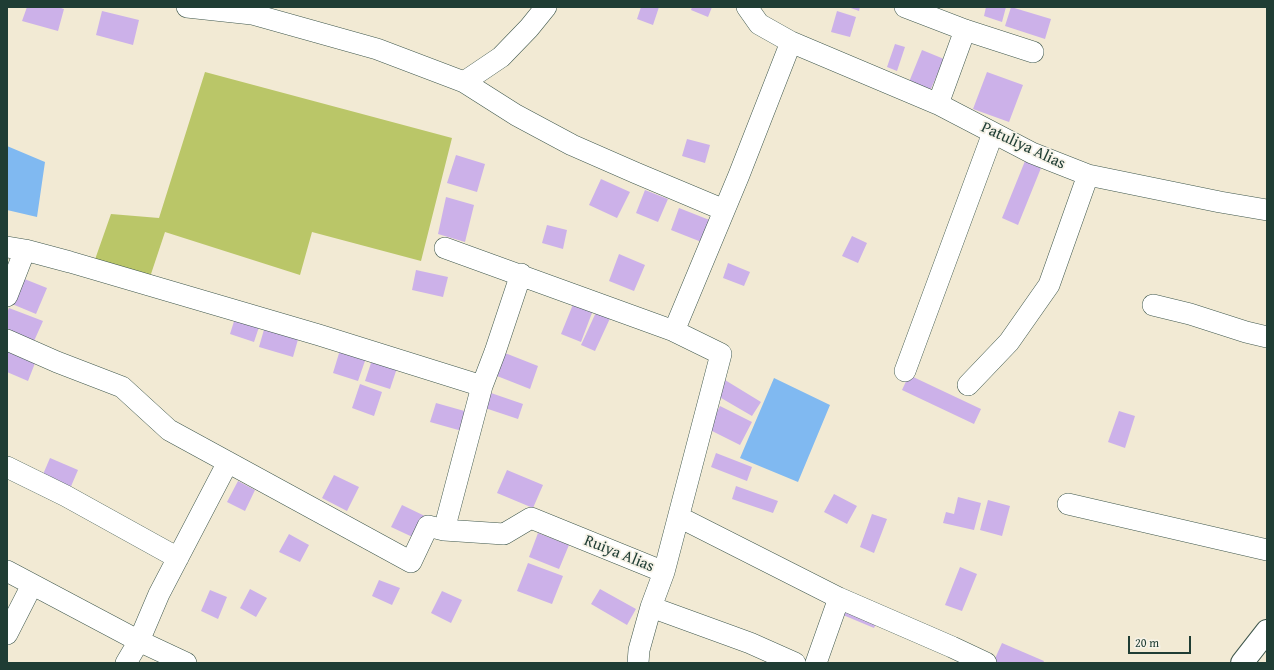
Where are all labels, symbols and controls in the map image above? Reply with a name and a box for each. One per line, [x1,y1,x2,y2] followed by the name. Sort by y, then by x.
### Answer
[978,118,1068,174] street label: Patuliya Alias
[581,531,657,577] street label: Ruiya Alias
[1130,628,1193,654] scale bar
[1135,634,1159,651] text: 20 m

